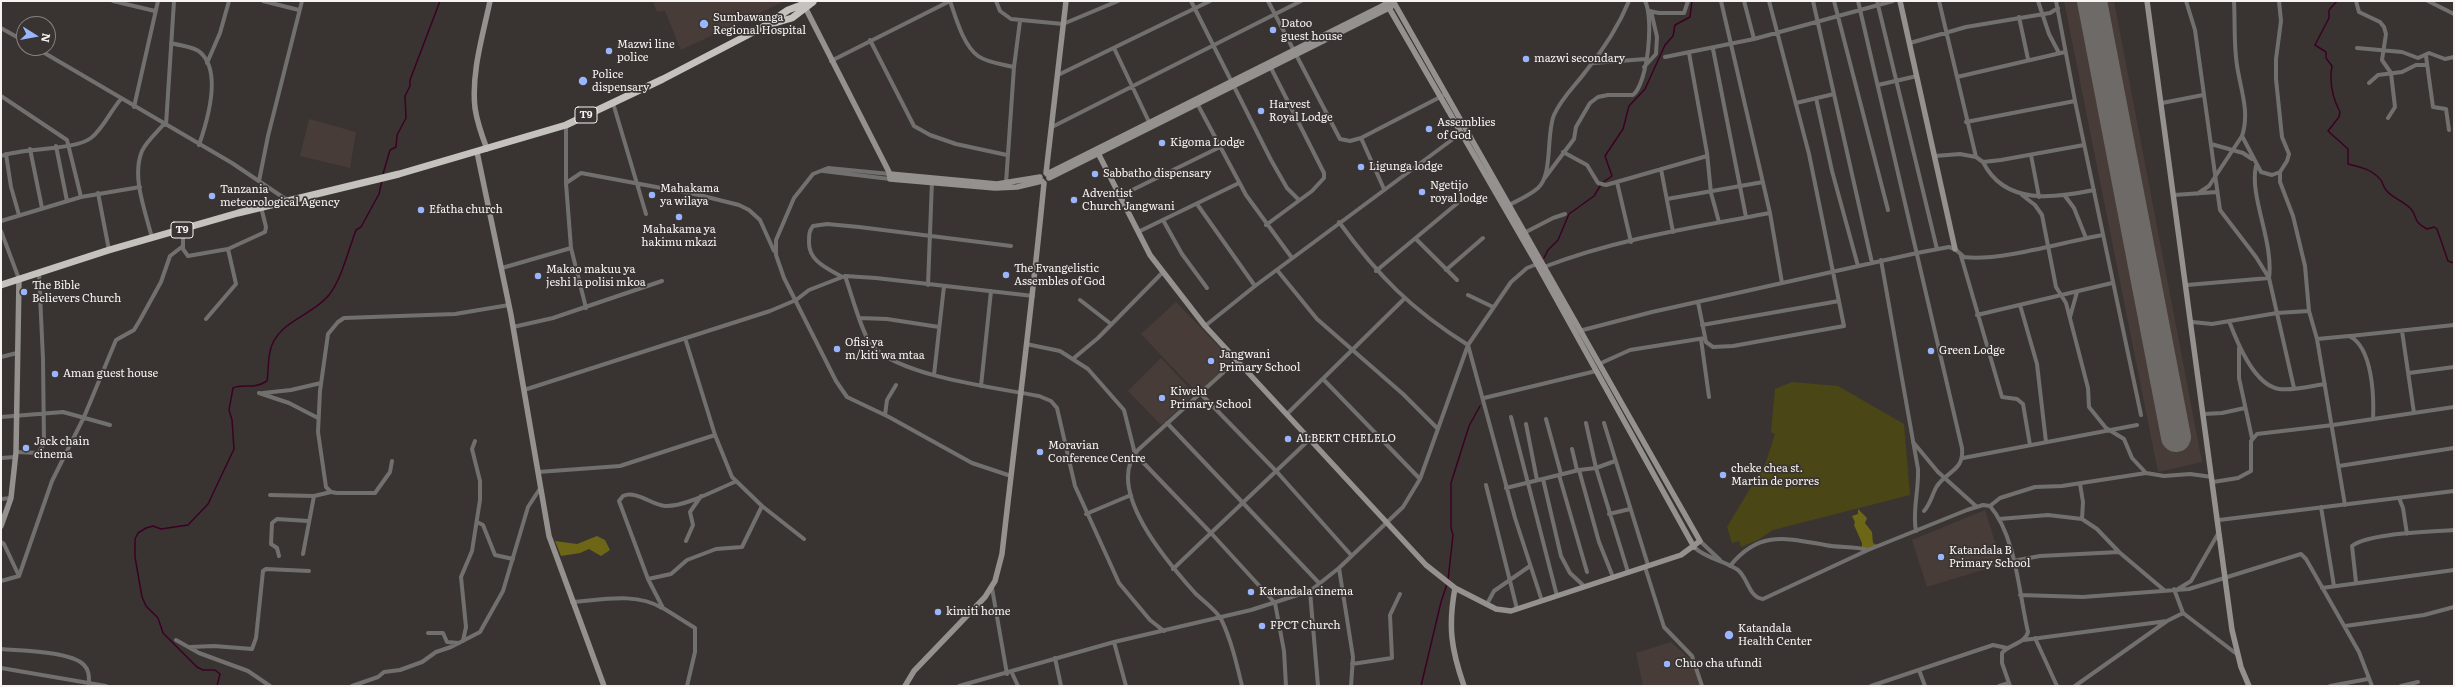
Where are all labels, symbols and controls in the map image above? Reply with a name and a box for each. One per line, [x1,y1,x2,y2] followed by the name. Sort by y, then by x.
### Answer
[713,11,806,37] place label: Sumbawanga Regional Hospital
[16,16,56,56] north arrow
[1281,17,1342,43] place label: Datoo guest house
[698,18,710,30] marker: Sumbawanga Regional Hospital
[1268,25,1278,35] marker: Datoo guest house
[38,32,56,44] text: N
[617,38,675,64] place label: Mazwi line police
[604,46,614,56] marker: Mazwi line police
[1534,52,1625,66] place label: mazwi secondary
[1521,54,1531,64] marker: mazwi secondary
[592,68,649,94] place label: Police dispensary
[577,75,589,87] marker: Police dispensary
[1269,98,1333,124] place label: Harvest Royal Lodge
[1256,106,1266,116] marker: Harvest Royal Lodge
[575,107,597,123] road number: T9
[1437,116,1495,142] place label: Assemblies of God
[1424,124,1434,134] marker: Assemblies of God
[1170,136,1245,150] place label: Kigoma Lodge
[1157,138,1167,148] marker: Kigoma Lodge
[1369,160,1443,174] place label: Ligunga lodge
[1356,162,1366,172] marker: Ligunga lodge
[1103,167,1211,181] place label: Sabbatho dispensary
[1090,169,1100,179] marker: Sabbatho dispensary
[1430,179,1488,205] place label: Ngetijo royal lodge
[660,182,719,208] place label: Mahakama ya wilaya
[220,183,340,209] place label: Tanzania meteorological Agency
[1082,187,1175,213] place label: Adventist Church Jangwani
[1417,187,1427,197] marker: Ngetijo royal lodge
[647,190,657,200] marker: Mahakama ya wilaya
[207,191,217,201] marker: Tanzania meteorological Agency
[1069,195,1079,205] marker: Adventist Church Jangwani
[429,203,503,217] place label: Efatha church
[416,205,426,215] marker: Efatha church
[674,212,684,222] marker: Mahakama ya hakimu mkazi
[171,222,193,238] road number: T9
[641,223,717,249] place label: Mahakama ya hakimu mkazi
[1014,262,1105,288] place label: The Evangelistic Assembles of God
[546,263,646,289] place label: Makao makuu ya jeshi la polisi mkoa
[1001,270,1011,280] marker: The Evangelistic Assembles of God
[533,271,543,281] marker: Makao makuu ya jeshi la polisi mkoa
[32,279,121,305] place label: The Bible Believers Church
[19,287,29,297] marker: The Bible Believers Church
[845,336,925,362] place label: Ofisi ya m/kiti wa mtaa
[832,344,842,354] marker: Ofisi ya m/kiti wa mtaa
[1939,344,2005,358] place label: Green Lodge
[1926,346,1936,356] marker: Green Lodge
[1219,348,1300,374] place label: Jangwani Primary School
[1206,356,1216,366] marker: Jangwani Primary School
[63,367,158,381] place label: Aman guest house
[50,369,60,379] marker: Aman guest house
[1170,385,1251,411] place label: Kiwelu Primary School
[1157,393,1167,403] marker: Kiwelu Primary School
[1296,432,1396,446] place label: ALBERT CHELELO
[1283,434,1293,444] marker: ALBERT CHELELO
[34,435,89,461] place label: Jack chain cinema
[1048,439,1146,465] place label: Moravian Conference Centre
[21,443,31,453] marker: Jack chain cinema
[1035,447,1045,457] marker: Moravian Conference Centre
[1731,462,1819,488] place label: cheke chea st. Martin de porres
[1718,470,1728,480] marker: cheke chea st. Martin de porres
[1949,544,2030,570] place label: Katandala B Primary School
[1936,552,1946,562] marker: Katandala B Primary School
[1259,585,1353,599] place label: Katandala cinema
[1246,587,1256,597] marker: Katandala cinema
[946,605,1011,619] place label: kimiti home
[933,607,943,617] marker: kimiti home
[1270,619,1340,633] place label: FPCT Church
[1257,621,1267,631] marker: FPCT Church
[1738,622,1812,648] place label: Katandala Health Center
[1723,629,1735,641] marker: Katandala Health Center
[1675,657,1762,671] place label: Chuo cha ufundi
[1662,659,1672,669] marker: Chuo cha ufundi

